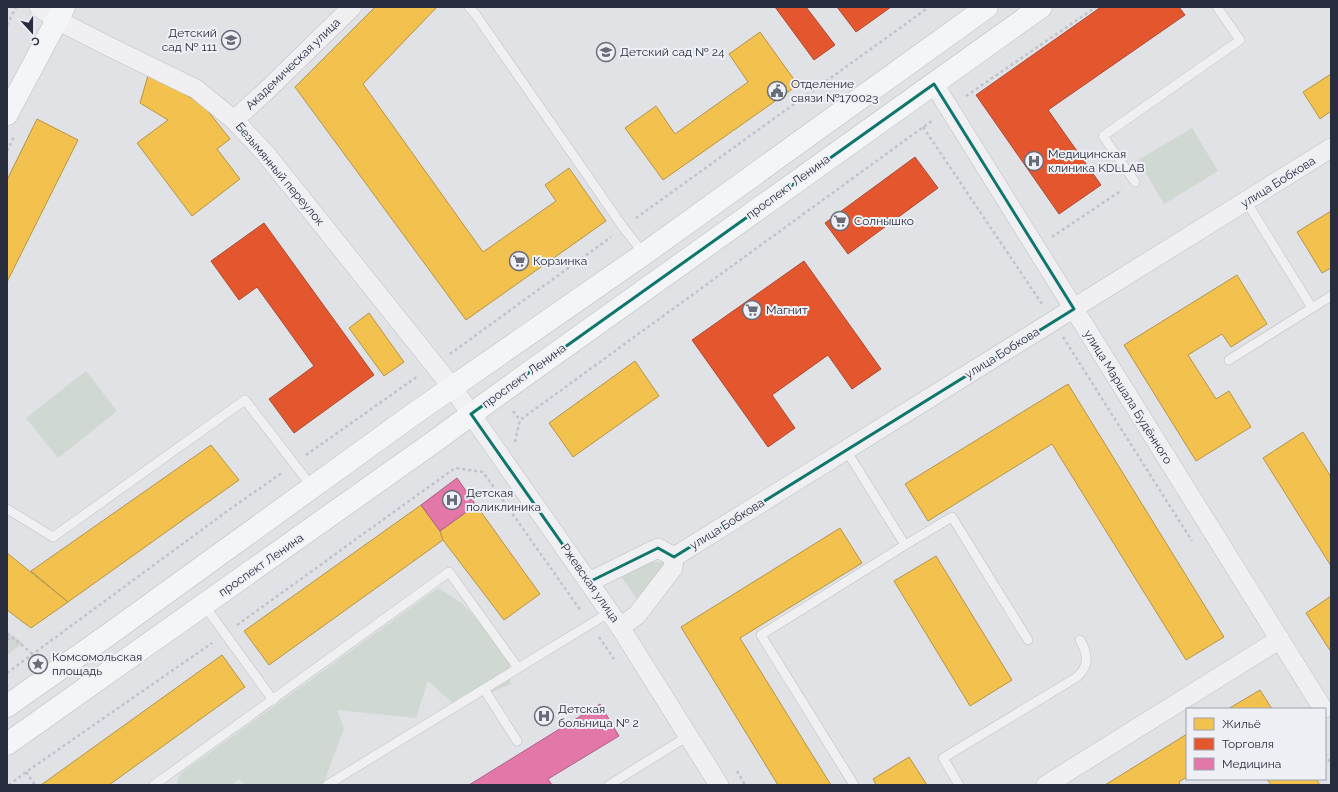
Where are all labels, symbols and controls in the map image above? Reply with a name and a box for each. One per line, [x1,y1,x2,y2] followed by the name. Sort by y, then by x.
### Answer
[12,12,52,52] north arrow
[243,15,343,113] street label: Академическая улица
[162,26,217,54] place label: Детский сад № 111
[220,29,242,51] school or university icon: Детский сад № 111
[29,33,41,48] text: С
[595,41,617,63] school or university icon: Детский сад № 24
[620,45,725,59] place label: Детский сад № 24
[791,77,878,105] place label: Отделение связи №170023
[766,80,788,102] public building icon: Отделение связи №170023
[233,120,327,228] street label: Безымянный переулок
[1048,147,1145,175] place label: Медицинская клиника KDLLAB
[1023,150,1045,172] hospital icon: Медицинская клиника KDLLAB
[743,152,833,222] street label: проспект Ленина
[1238,153,1318,211] street label: улица Бобкова
[829,210,851,232] supermarket icon: Солнышко
[854,214,914,228] place label: Солнышко
[508,250,530,272] supermarket icon: Корзинка
[533,254,587,268] place label: Корзинка
[741,299,763,321] supermarket icon: Магнит
[766,303,808,317] place label: Магнит
[962,324,1042,382] street label: улица Бобкова
[1081,327,1175,467] street label: улица Маршала Будённого
[479,341,569,411] street label: проспект Ленина
[466,486,541,514] place label: Детская поликлиника
[441,489,463,511] hospital icon: Детская поликлиника
[687,495,767,553] street label: улица Бобкова
[216,531,306,599] street label: проспект Ленина
[558,541,622,625] street label: Ржевская улица
[52,650,142,678] place label: Комсомольская площадь
[27,653,49,675] place icon: Комсомольская площадь
[558,702,639,730] place label: Детская больница № 2
[533,705,555,727] hospital icon: Детская больница № 2
[1186,708,1326,780] legend
[1222,717,1261,731] text: Жильё
[1222,737,1274,751] text: Торговля
[1222,757,1281,771] text: Медицина

